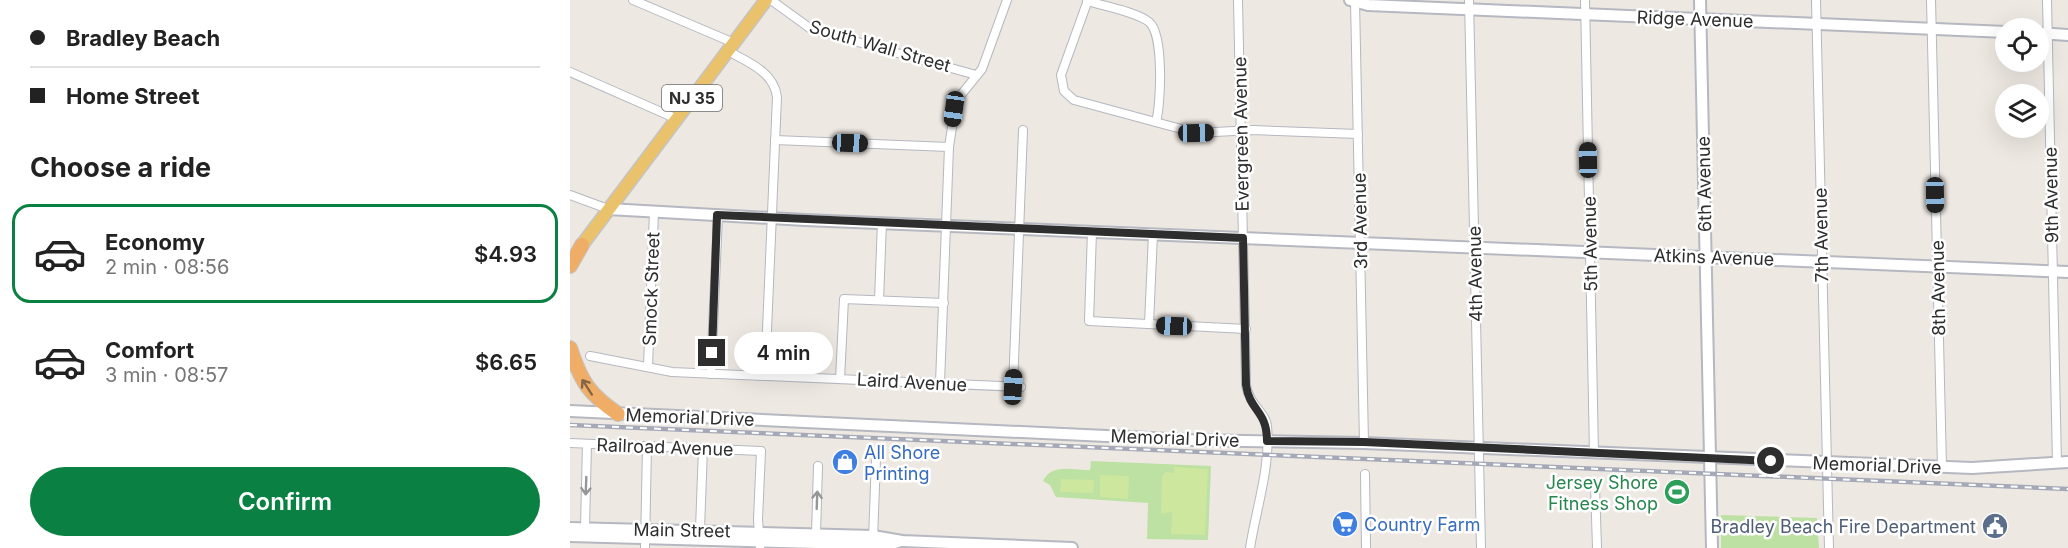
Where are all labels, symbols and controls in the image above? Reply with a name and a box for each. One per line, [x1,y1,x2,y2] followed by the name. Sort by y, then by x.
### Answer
[1636,6,1754,32] street label: Ridge Avenue
[807,16,953,76] street label: South Wall Street
[1995,18,2049,138] map controls
[1995,18,2049,72] button: locate
[66,25,220,51] text: Bradley Beach
[1229,56,1253,212] street label: Evergreen Avenue
[66,83,199,109] text: Home Street
[1995,84,2049,138] button: layers
[662,85,722,111] road number: NJ 35
[943,90,965,128] car
[1178,124,1214,142] car
[832,133,868,153] car
[1693,136,1715,232] street label: 6th Avenue
[1579,142,1597,178] car
[2040,147,2062,243] street label: 9th Avenue
[30,151,211,184] text: Choose a ride
[1349,172,1371,270] street label: 3rd Avenue
[1926,177,1944,213] car
[1810,187,1832,283] street label: 7th Avenue
[1579,196,1601,292] street label: 5th Avenue
[1464,226,1486,322] street label: 4th Avenue
[33,227,87,281] icon: car
[105,229,205,255] text: Economy
[639,232,663,346] street label: Smock Street
[1927,240,1949,336] street label: 8th Avenue
[474,241,537,267] text: $4.93
[1653,244,1775,270] street label: Atkins Avenue
[105,255,229,279] text: 2 min · 08:56
[1156,316,1192,336] car
[733,332,832,374] callout: 4 min
[33,335,87,389] icon: car
[105,337,194,363] text: Comfort
[698,339,725,366] route end
[757,341,810,365] text: 4 min
[475,349,537,375] text: $6.65
[105,363,228,387] text: 3 min · 08:57
[856,369,968,395] street label: Laird Avenue
[1003,369,1023,405] car
[580,378,593,395] one-way arrow
[625,404,755,430] street label: Memorial Drive
[1110,425,1240,451] street label: Memorial Drive
[596,434,734,460] street label: Railroad Avenue
[864,442,940,484] place label: All Shore Printing
[830,447,860,477] shop icon: All Shore Printing
[1757,447,1784,474] route start
[1812,452,1942,478] street label: Memorial Drive
[30,467,540,536] button: Confirm
[1546,472,1658,514] place label: Jersey Shore Fitness Shop
[580,475,591,495] one-way arrow
[1662,477,1692,507] sports icon: Jersey Shore Fitness Shop
[811,490,822,510] one-way arrow
[1330,509,1360,539] supermarket icon: Country Farm
[1980,511,2010,541] public building icon: Bradley Beach Fire Department
[1364,514,1480,535] place label: Country Farm
[1711,516,1976,537] place label: Bradley Beach Fire Department
[633,519,731,541] street label: Main Street

